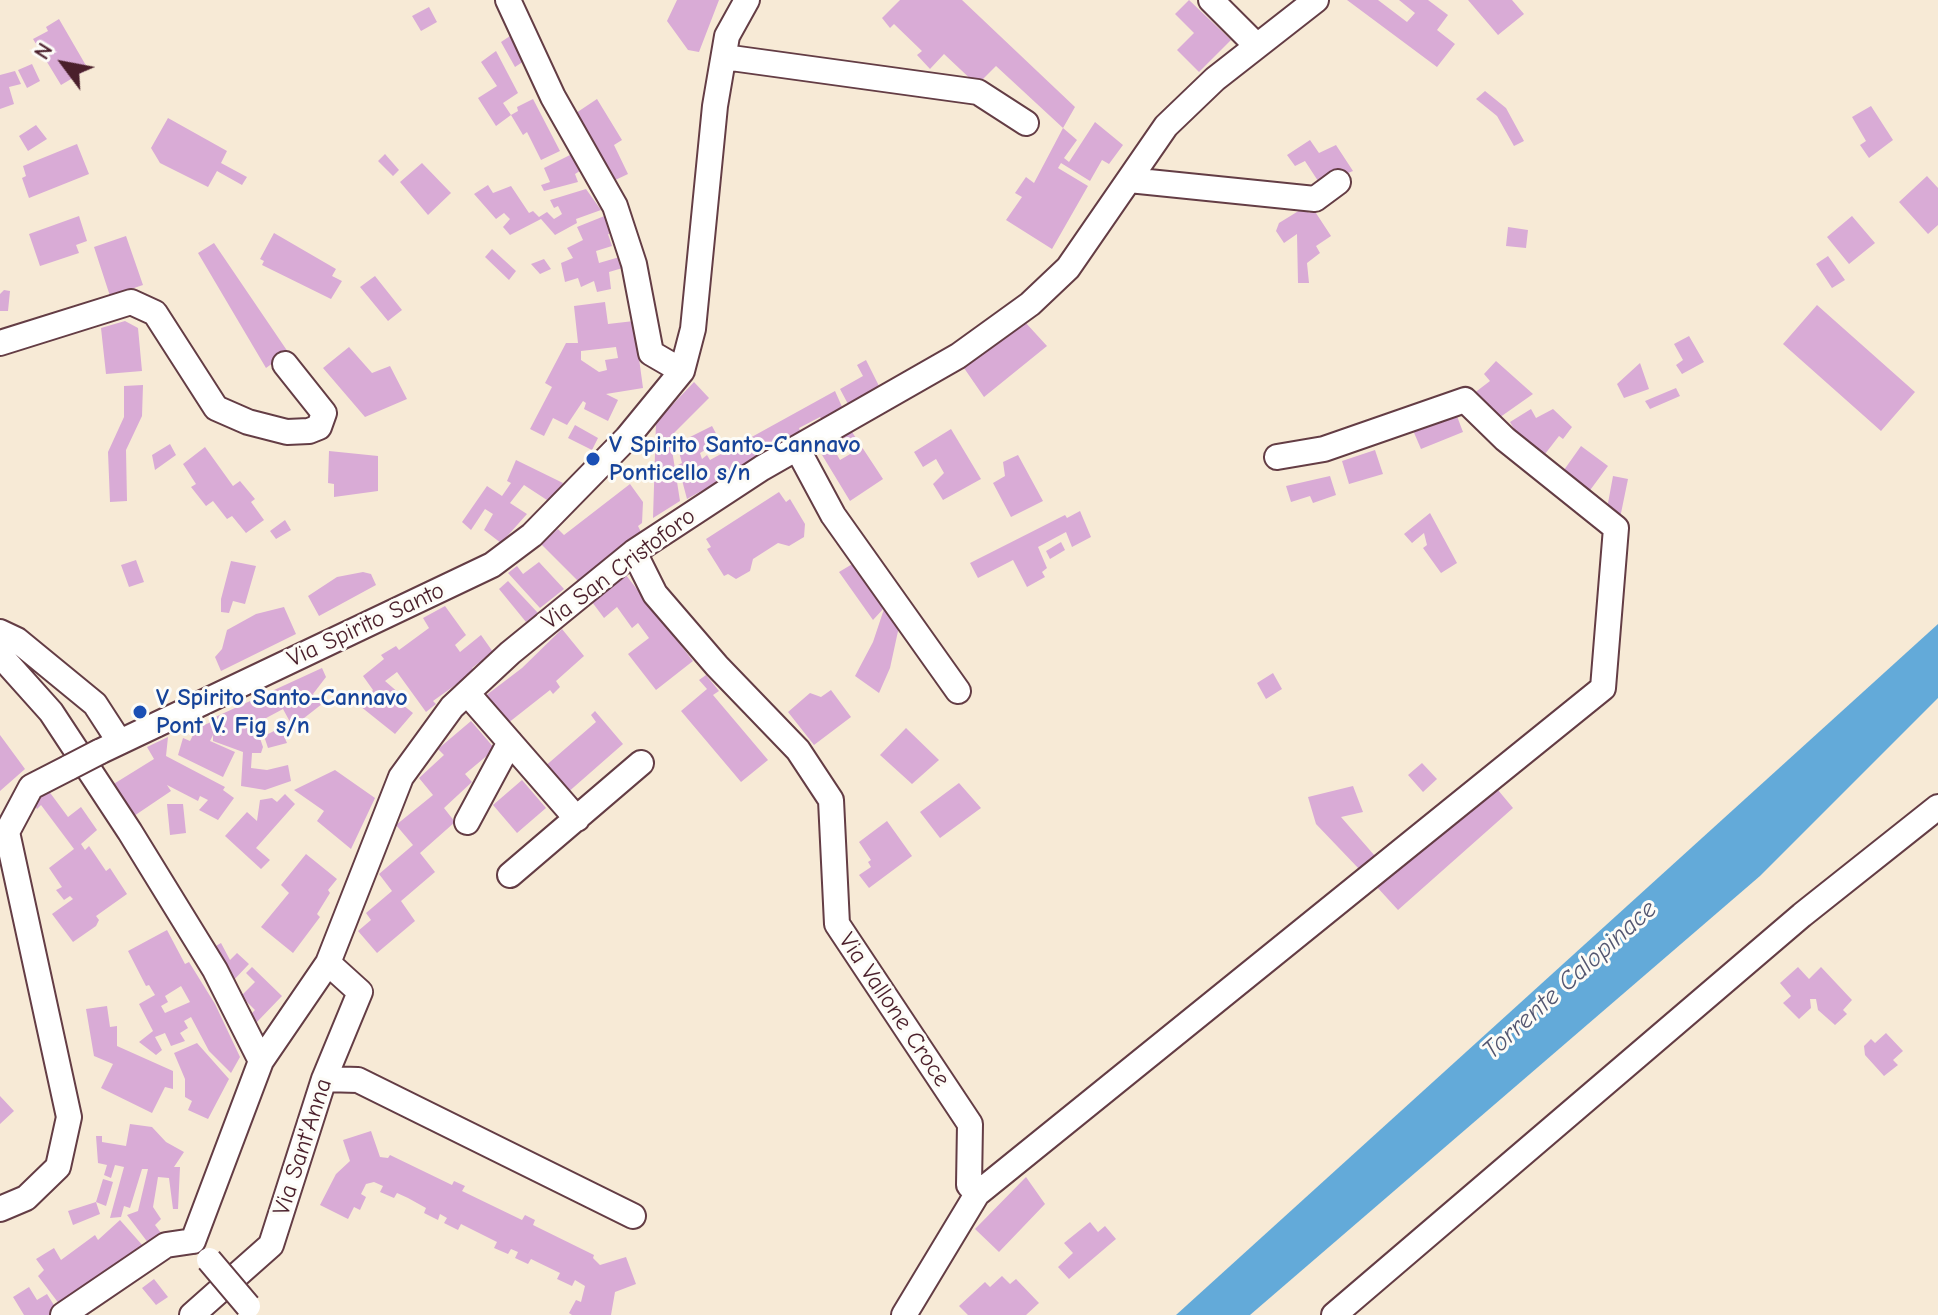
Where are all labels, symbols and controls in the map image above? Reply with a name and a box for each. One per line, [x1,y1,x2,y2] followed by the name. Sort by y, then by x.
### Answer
[24,24,104,104] north arrow
[29,38,58,64] text: N
[609,431,861,487] place label: V Spirito Santo-Cannavo Ponticello s/n
[584,450,602,468] marker: V Spirito Santo-Cannavo Ponticello s/n
[537,502,701,636] street label: Via San Cristoforo
[283,576,449,674] street label: Via Spirito Santo
[156,684,408,740] place label: V Spirito Santo-Cannavo Pont V. Fig s/n
[131,703,149,721] marker: V Spirito Santo-Cannavo Pont V. Fig s/n
[1476,894,1664,1066] water label: Torrente Calopinace
[832,928,956,1092] street label: Via Vallone Croce
[267,1075,339,1219] street label: Via Sant'Anna

